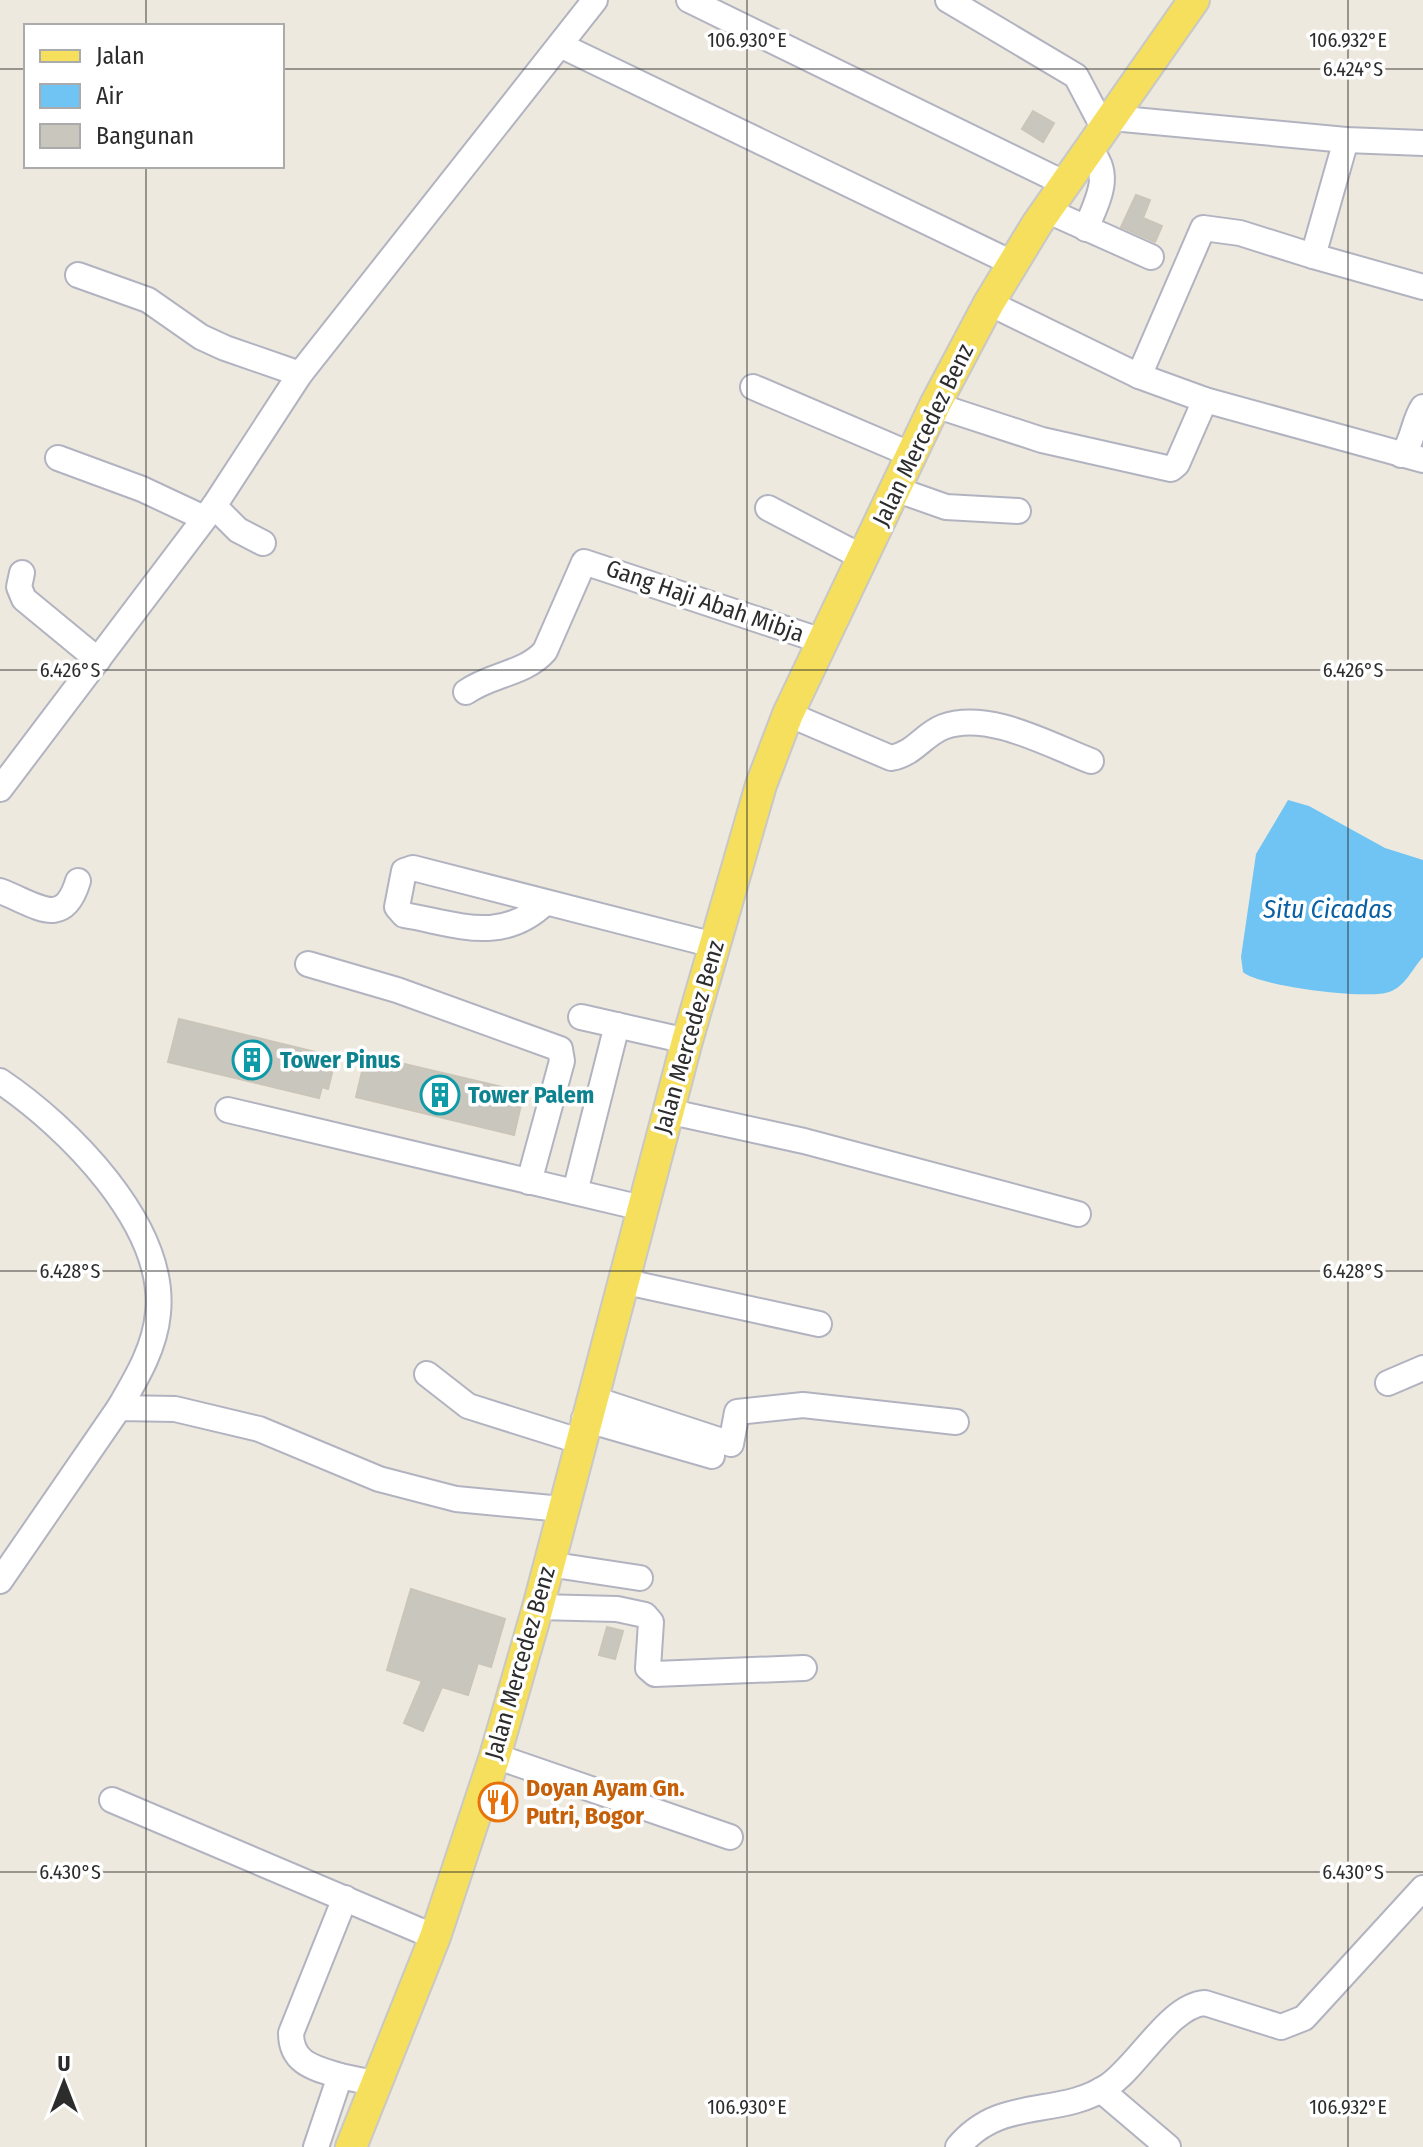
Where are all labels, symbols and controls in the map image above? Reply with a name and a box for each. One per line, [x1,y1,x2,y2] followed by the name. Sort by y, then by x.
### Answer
[24,24,284,168] legend
[707,28,787,52] text: 106.930°E
[1309,28,1387,52] text: 106.932°E
[96,42,145,70] text: Jalan
[1323,57,1383,81] text: 6.424°S
[96,82,124,110] text: Air
[96,122,194,150] text: Bangunan
[867,339,979,531] street label: Jalan Mercedez Benz
[602,554,808,648] street label: Gang Haji Abah Mibja
[40,658,100,682] text: 6.426°S
[1323,658,1383,682] text: 6.426°S
[1262,894,1393,925] water label: Situ Cicadas
[648,937,730,1137] street label: Jalan Mercedez Benz
[231,1039,273,1081] building icon: Tower Pinus
[280,1046,401,1074] place label: Tower Pinus
[419,1074,461,1116] building icon: Tower Palem
[468,1081,594,1109] place label: Tower Palem
[39,1259,101,1283] text: 6.428°S
[1322,1259,1384,1283] text: 6.428°S
[479,1563,561,1763] street label: Jalan Mercedez Benz
[526,1774,685,1830] place label: Doyan Ayam Gn. Putri, Bogor
[477,1781,519,1823] restaurant icon: Doyan Ayam Gn. Putri, Bogor
[39,1860,101,1884] text: 6.430°S
[1322,1860,1384,1884] text: 6.430°S
[24,2043,104,2123] north arrow
[58,2050,70,2077] text: U
[707,2095,787,2119] text: 106.930°E
[1309,2095,1387,2119] text: 106.932°E

